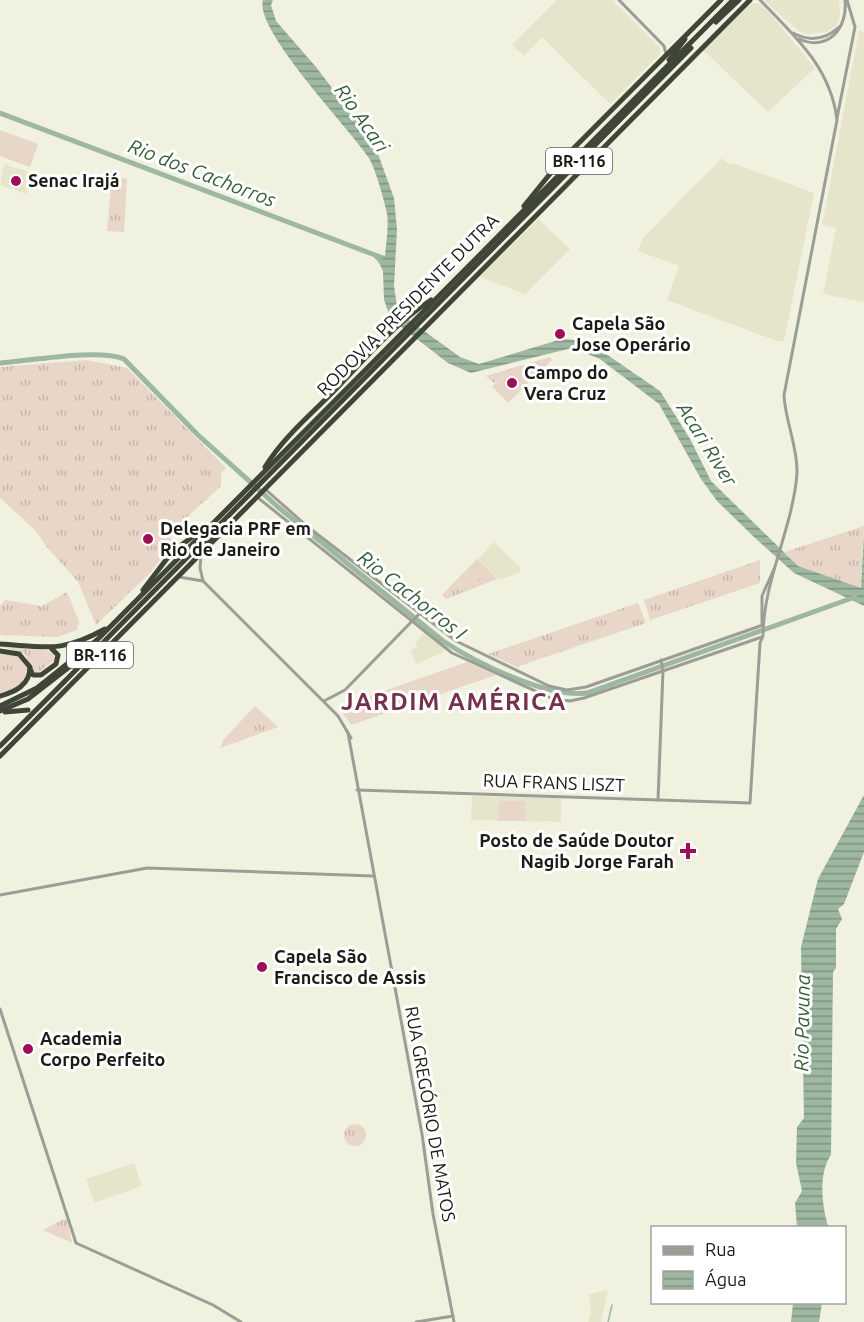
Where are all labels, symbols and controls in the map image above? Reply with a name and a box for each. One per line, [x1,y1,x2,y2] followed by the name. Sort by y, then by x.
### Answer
[331,79,395,157] water label: Rio Acari
[125,134,280,211] water label: Rio dos Cachorros
[546,148,612,174] road number: BR-116
[28,170,120,190] place label: Senac Irajá
[9,174,23,188] marker: Senac Irajá
[313,209,502,399] street label: RODOVIA PRESIDENTE DUTRA
[572,313,691,354] place label: Capela São Jose Operário
[553,327,567,341] marker: Capela São Jose Operário
[524,362,608,403] place label: Campo do Vera Cruz
[505,376,519,390] marker: Campo do Vera Cruz
[672,397,743,491] water label: Acari River
[160,518,311,559] place label: Delegacia PRF em Rio de Janeiro
[141,532,155,546] marker: Delegacia PRF em Rio de Janeiro
[354,545,472,645] water label: Rio Cachorros I
[67,642,133,668] road number: BR-116
[341,686,567,715] district label: JARDIM AMÉRICA
[483,770,625,794] street label: RUA FRANS LISZT
[479,830,675,871] place label: Posto de Saúde Doutor Nagib Jorge Farah
[679,842,697,860] marker: Posto de Saúde Doutor Nagib Jorge Farah
[274,946,426,987] place label: Capela São Francisco de Assis
[255,960,269,974] marker: Capela São Francisco de Assis
[789,974,814,1072] water label: Rio Pavuna
[402,1004,461,1223] street label: RUA GREGÓRIO DE MATOS
[40,1028,165,1069] place label: Academia Corpo Perfeito
[21,1042,35,1056] marker: Academia Corpo Perfeito
[651,1226,846,1304] legend
[705,1239,736,1259] text: Rua
[705,1268,747,1289] text: Água

